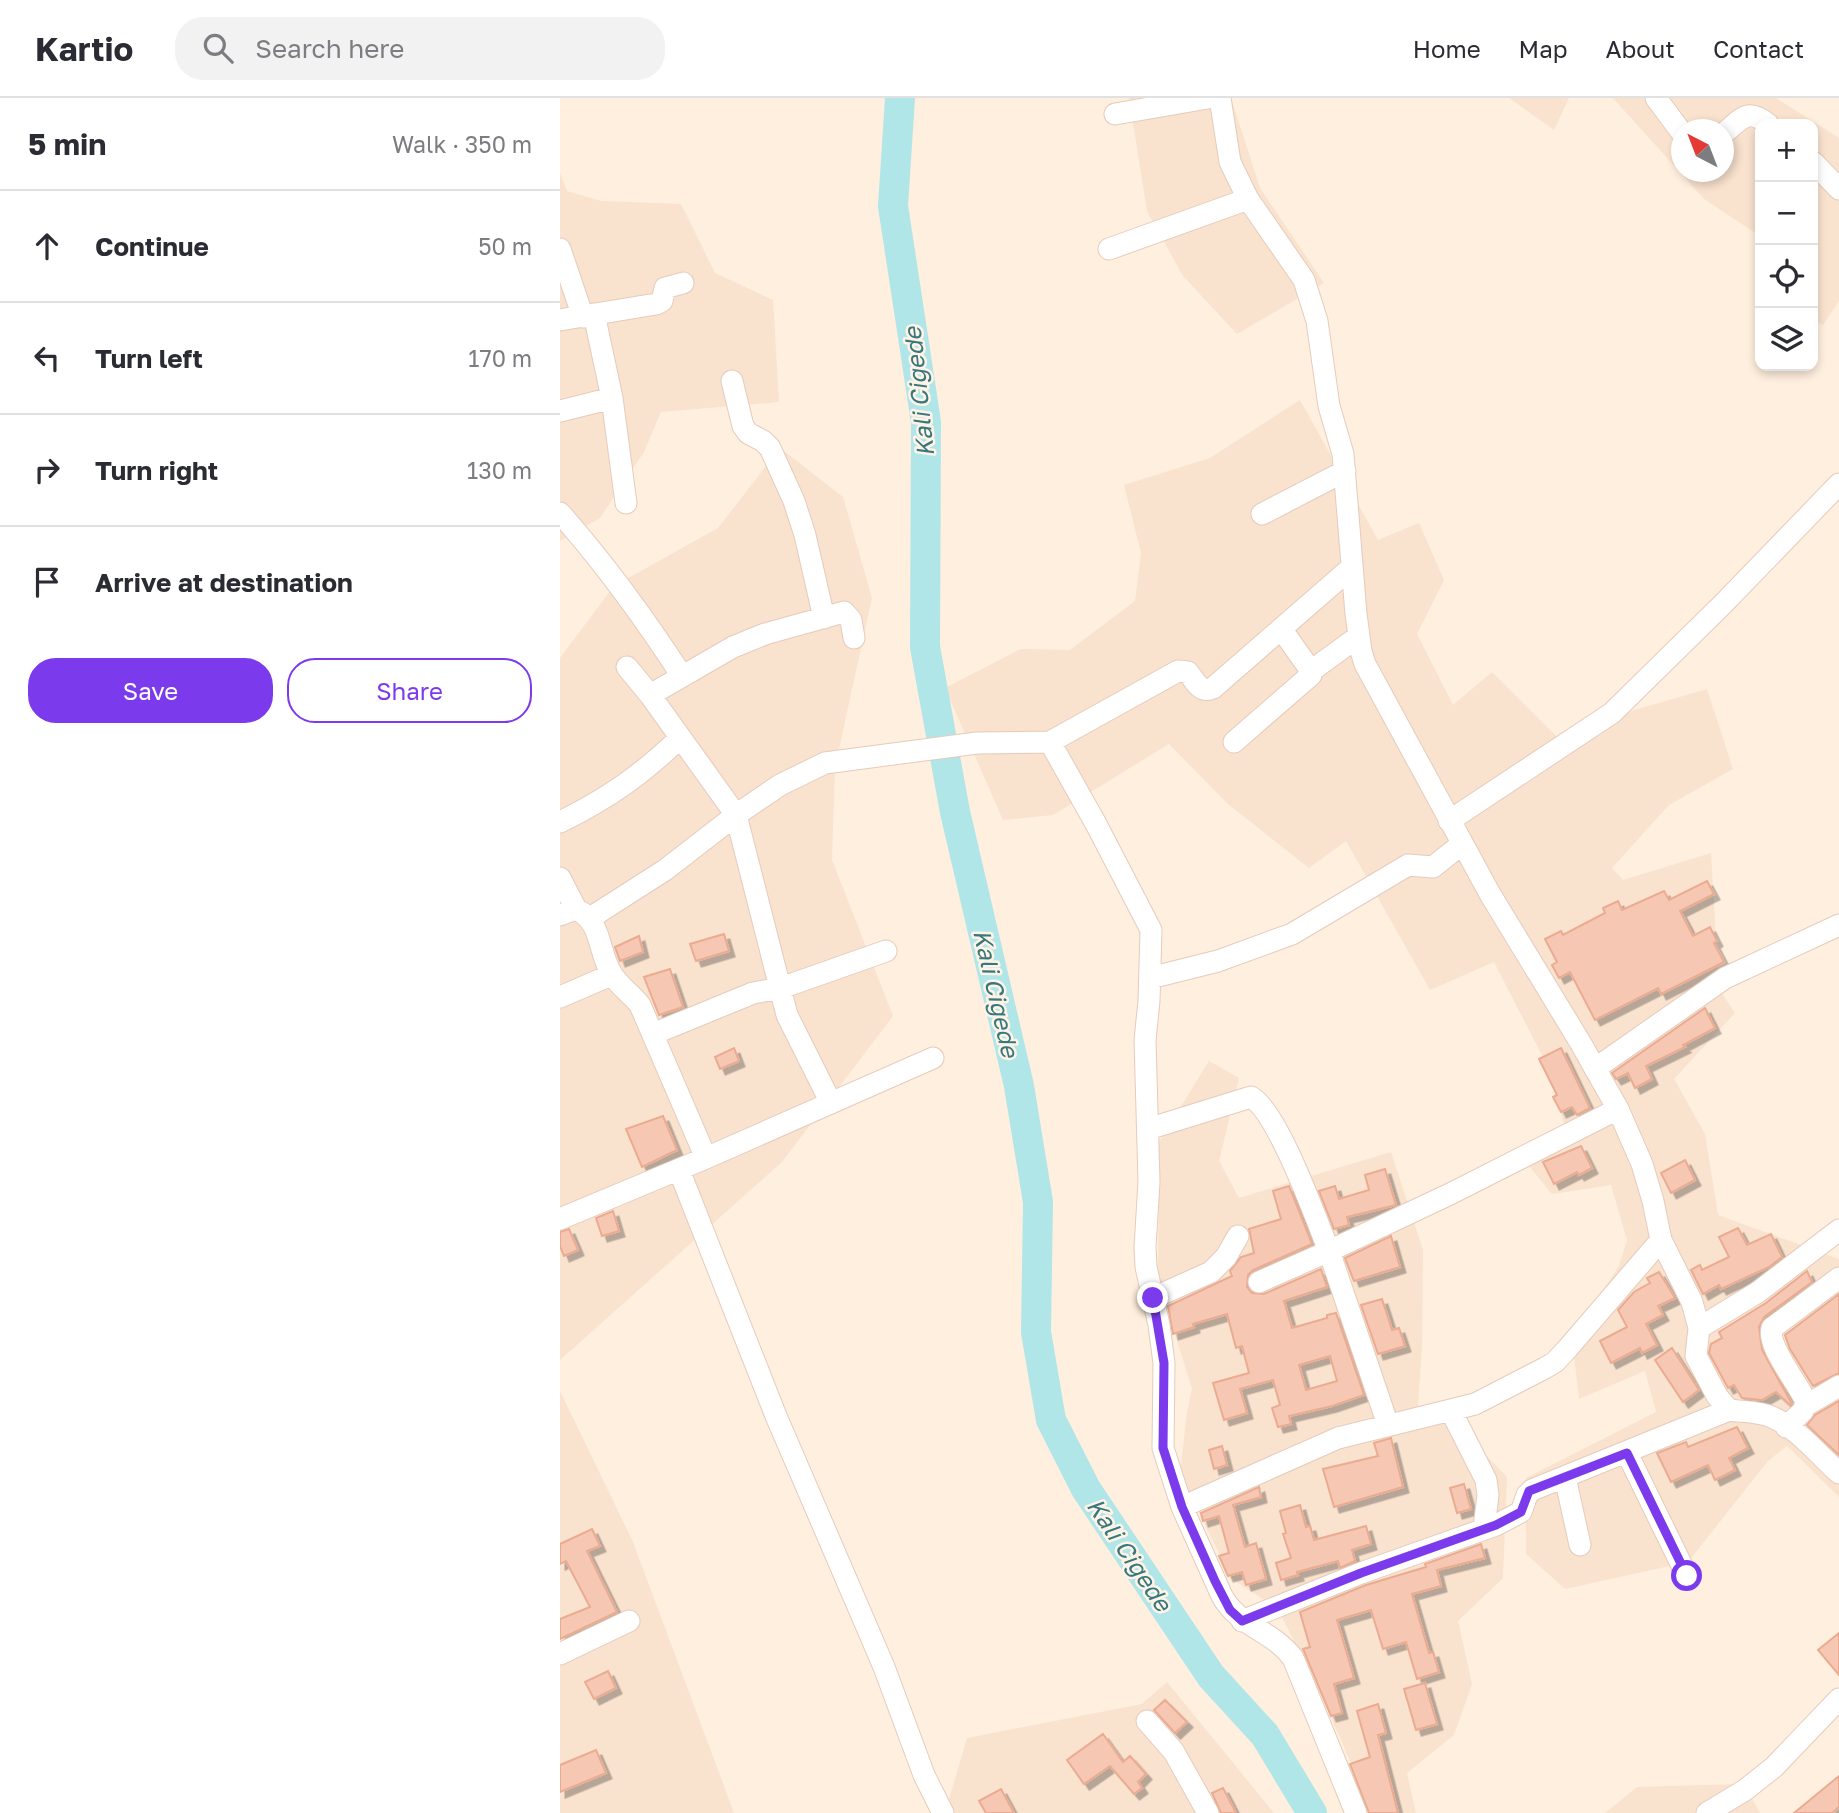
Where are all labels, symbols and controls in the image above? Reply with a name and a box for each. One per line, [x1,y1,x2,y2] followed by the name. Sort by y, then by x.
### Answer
[175,17,665,80] search box
[35,29,133,68] text: Kartio
[199,29,237,67] icon: search
[255,33,404,64] text: Search here
[1413,34,1481,63] text: Home
[1519,34,1568,63] text: Map
[1606,34,1675,63] text: About
[1713,34,1804,63] text: Contact
[1671,119,1734,182] north arrow
[1755,119,1818,371] map controls
[1755,119,1818,182] button: +
[28,126,106,162] text: 5 min
[392,130,532,158] text: Walk · 350 m
[1755,182,1818,245] button: −
[28,227,66,265] icon: ahead
[95,231,209,262] text: Continue
[478,232,532,260] text: 50 m
[1755,245,1818,308] button: locate
[1755,308,1818,371] button: layers
[897,324,940,458] water label: Kali Cigede
[28,339,66,377] icon: left
[95,343,203,374] text: Turn left
[468,344,532,372] text: 170 m
[28,451,66,489] icon: right
[95,455,218,486] text: Turn right
[467,456,532,484] text: 130 m
[28,563,66,601] icon: arrive
[95,567,353,598] text: Arrive at destination
[28,658,273,723] button: Save
[287,658,532,723] button: Share
[967,926,1026,1062] water label: Kali Cigede
[1137,1282,1168,1313] route end
[1081,1492,1180,1618] water label: Kali Cigede
[1671,1560,1702,1591] route start

